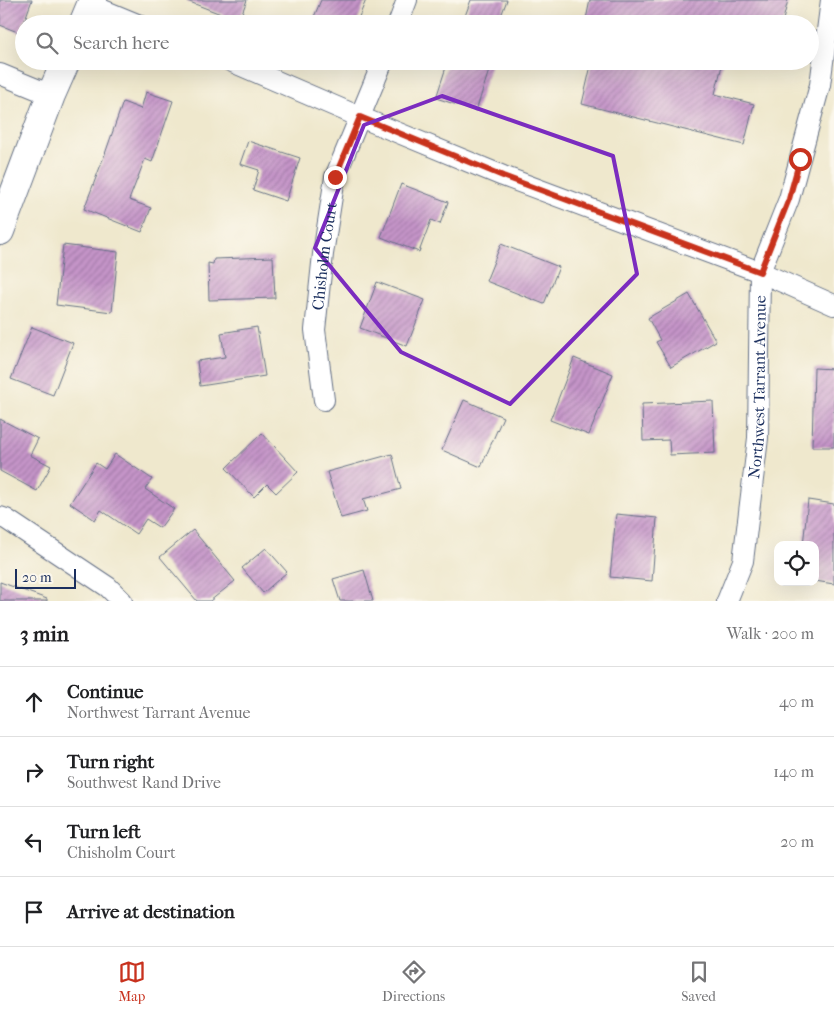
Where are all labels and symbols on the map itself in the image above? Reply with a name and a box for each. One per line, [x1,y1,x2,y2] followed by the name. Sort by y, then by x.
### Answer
[789,148,812,171] route start
[324,166,347,189] route end
[308,201,341,311] street label: Chisholm Court
[744,295,770,480] street label: Northwest Tarrant Avenue
[15,566,76,589] scale bar

